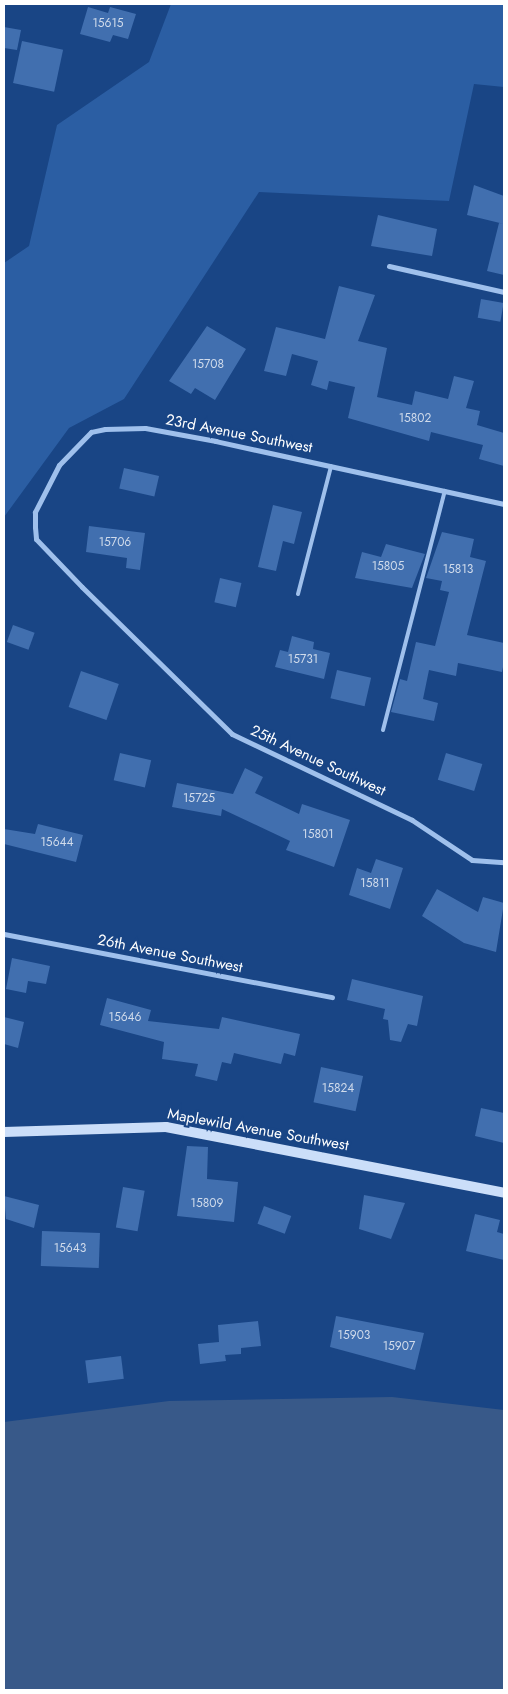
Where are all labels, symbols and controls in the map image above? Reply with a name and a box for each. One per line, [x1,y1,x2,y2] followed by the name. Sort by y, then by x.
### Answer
[92,17,124,31] house number: 15615
[192,358,224,372] house number: 15708
[164,411,314,457] street label: 23rd Avenue Southwest
[399,412,431,426] house number: 15802
[99,536,131,550] house number: 15706
[372,560,404,574] house number: 15805
[443,563,473,577] house number: 15813
[288,653,318,667] house number: 15731
[247,722,389,800] street label: 25th Avenue Southwest
[183,792,215,806] house number: 15725
[302,828,334,842] house number: 15801
[40,836,74,850] house number: 15644
[360,877,390,891] house number: 15811
[96,931,244,977] street label: 26th Avenue Southwest
[109,1011,141,1025] house number: 15646
[322,1082,354,1096] house number: 15824
[166,1105,350,1155] street label: Maplewild Avenue Southwest
[191,1197,223,1211] house number: 15809
[54,1242,86,1256] house number: 15643
[338,1329,370,1343] house number: 15903
[383,1340,415,1354] house number: 15907

